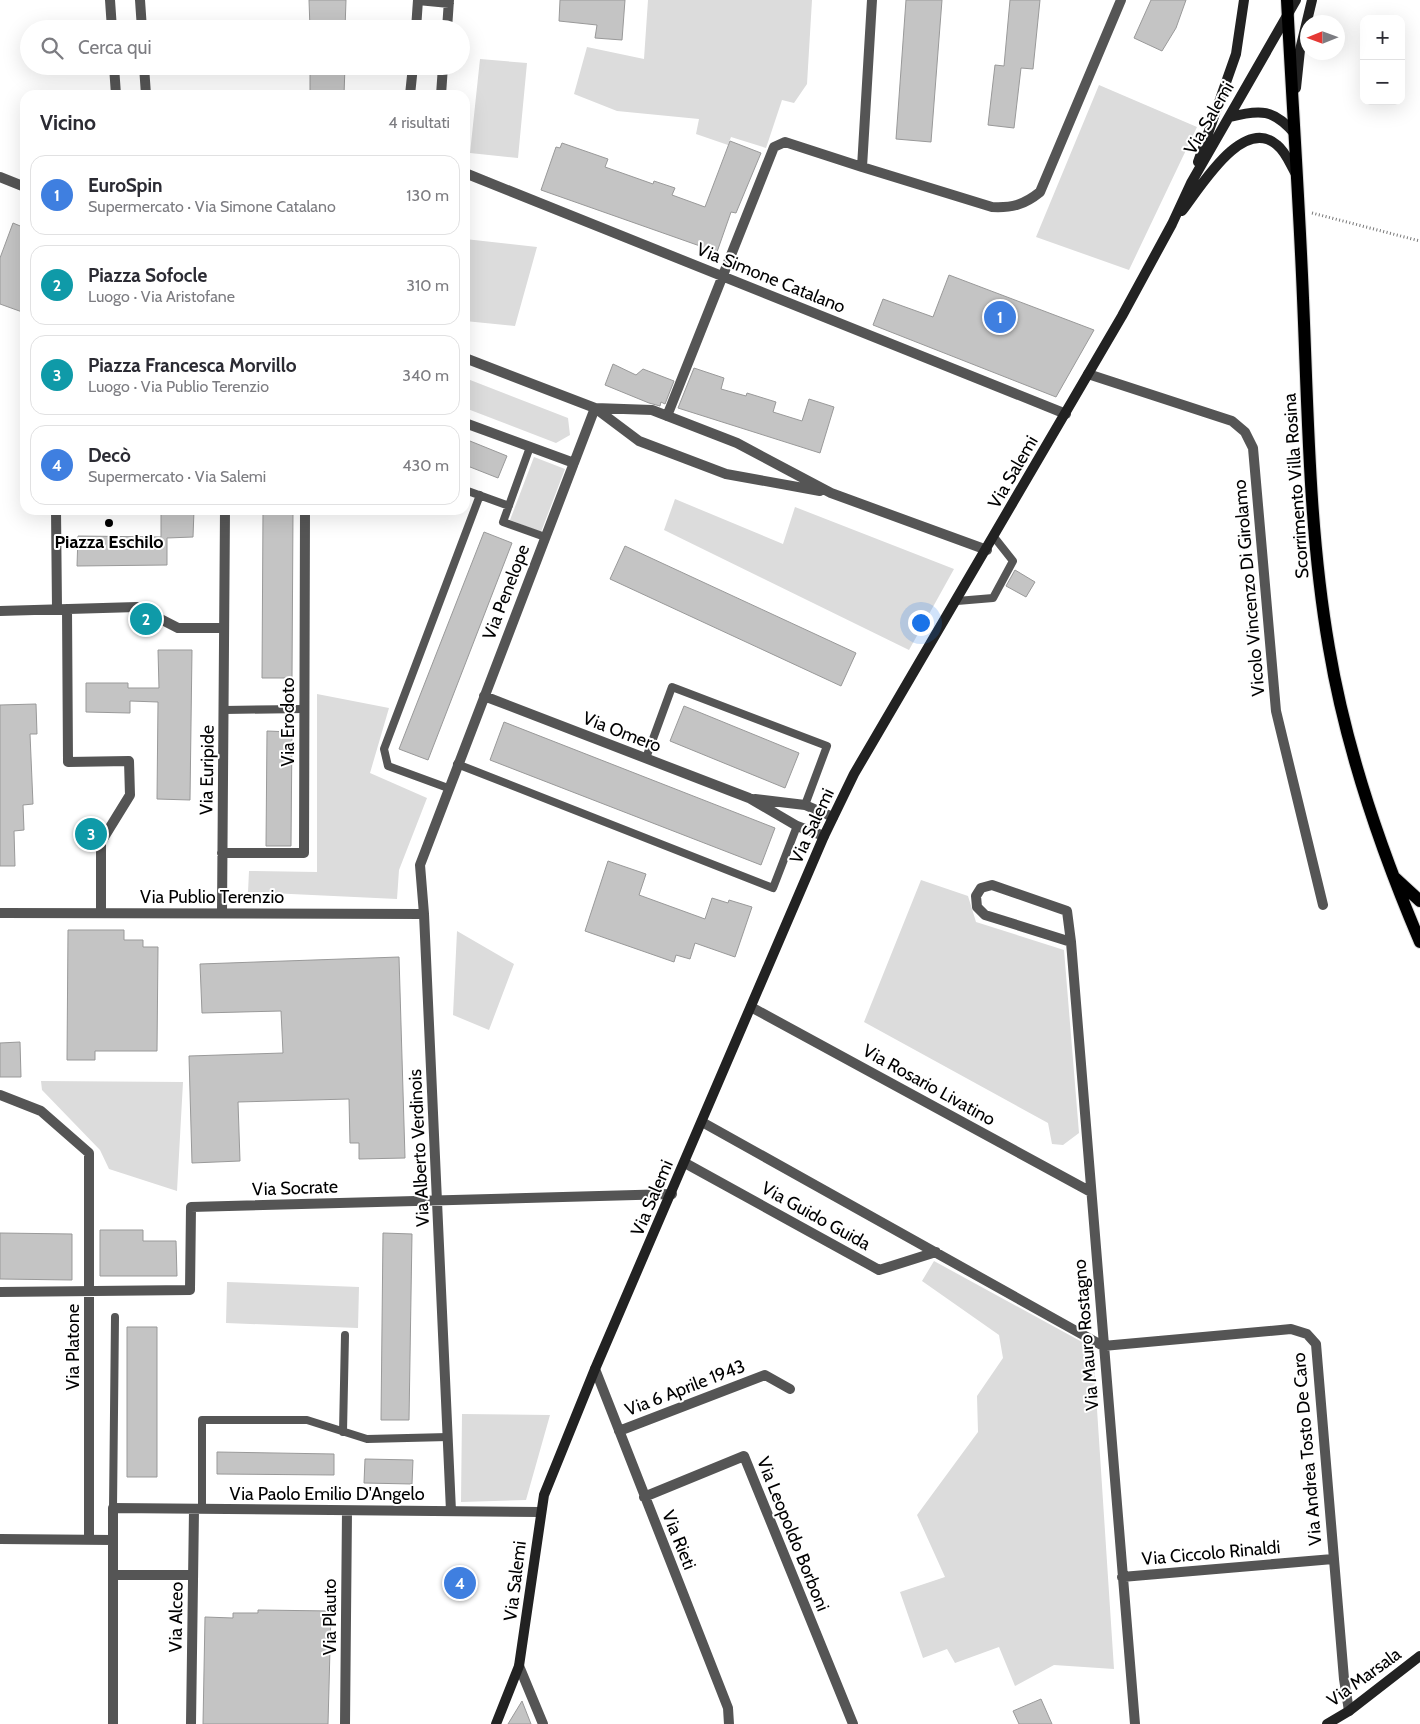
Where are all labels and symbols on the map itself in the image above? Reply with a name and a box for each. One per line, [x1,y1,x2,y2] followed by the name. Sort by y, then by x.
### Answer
[1300,15,1345,60] north arrow
[1179,78,1239,158] street label: Via Salemi
[693,238,849,318] street label: Via Simone Catalano
[984,298,1016,336] pin: 1
[1279,392,1313,579] street label: Scorrimento Villa Rosina
[983,432,1043,512] street label: Via Salemi
[1229,479,1269,697] street label: Vicolo Vincenzo Di Girolamo
[103,517,115,529] marker: Piazza Eschilo
[54,531,164,553] place label: Piazza Eschilo
[478,541,534,643] street label: Via Penelope
[130,600,162,638] pin: 2
[908,610,934,636] your location
[277,677,299,767] street label: Via Erodoto
[580,707,664,757] street label: Via Omero
[195,725,219,815] street label: Via Euripide
[785,785,839,867] street label: Via Salemi
[75,815,107,853] pin: 3
[140,886,284,908] street label: Via Publio Terenzio
[859,1039,999,1131] street label: Via Rosario Livatino
[404,1069,434,1227] street label: Via Alberto Verdinois
[626,1157,678,1239] street label: Via Salemi
[252,1176,338,1200] street label: Via Socrate
[758,1177,875,1255] street label: Via Guido Guida
[1068,1258,1104,1412] street label: Via Mauro Rostagno
[62,1304,84,1390] street label: Via Platone
[1288,1352,1326,1546] street label: Via Andrea Tosto De Caro
[622,1355,748,1421] street label: Via 6 Aprile 1943
[752,1454,834,1614] street label: Via Leopoldo Borboni
[229,1483,425,1505] street label: Via Paolo Emilio D'Angelo
[657,1507,701,1573] street label: Via Rieti
[1141,1536,1281,1570] street label: Via Ciccolo Rinaldi
[499,1540,531,1622] street label: Via Salemi
[444,1564,476,1602] pin: 4
[319,1579,341,1655] street label: Via Plauto
[164,1581,188,1652] street label: Via Alceo
[1323,1643,1406,1711] street label: Via Marsala

